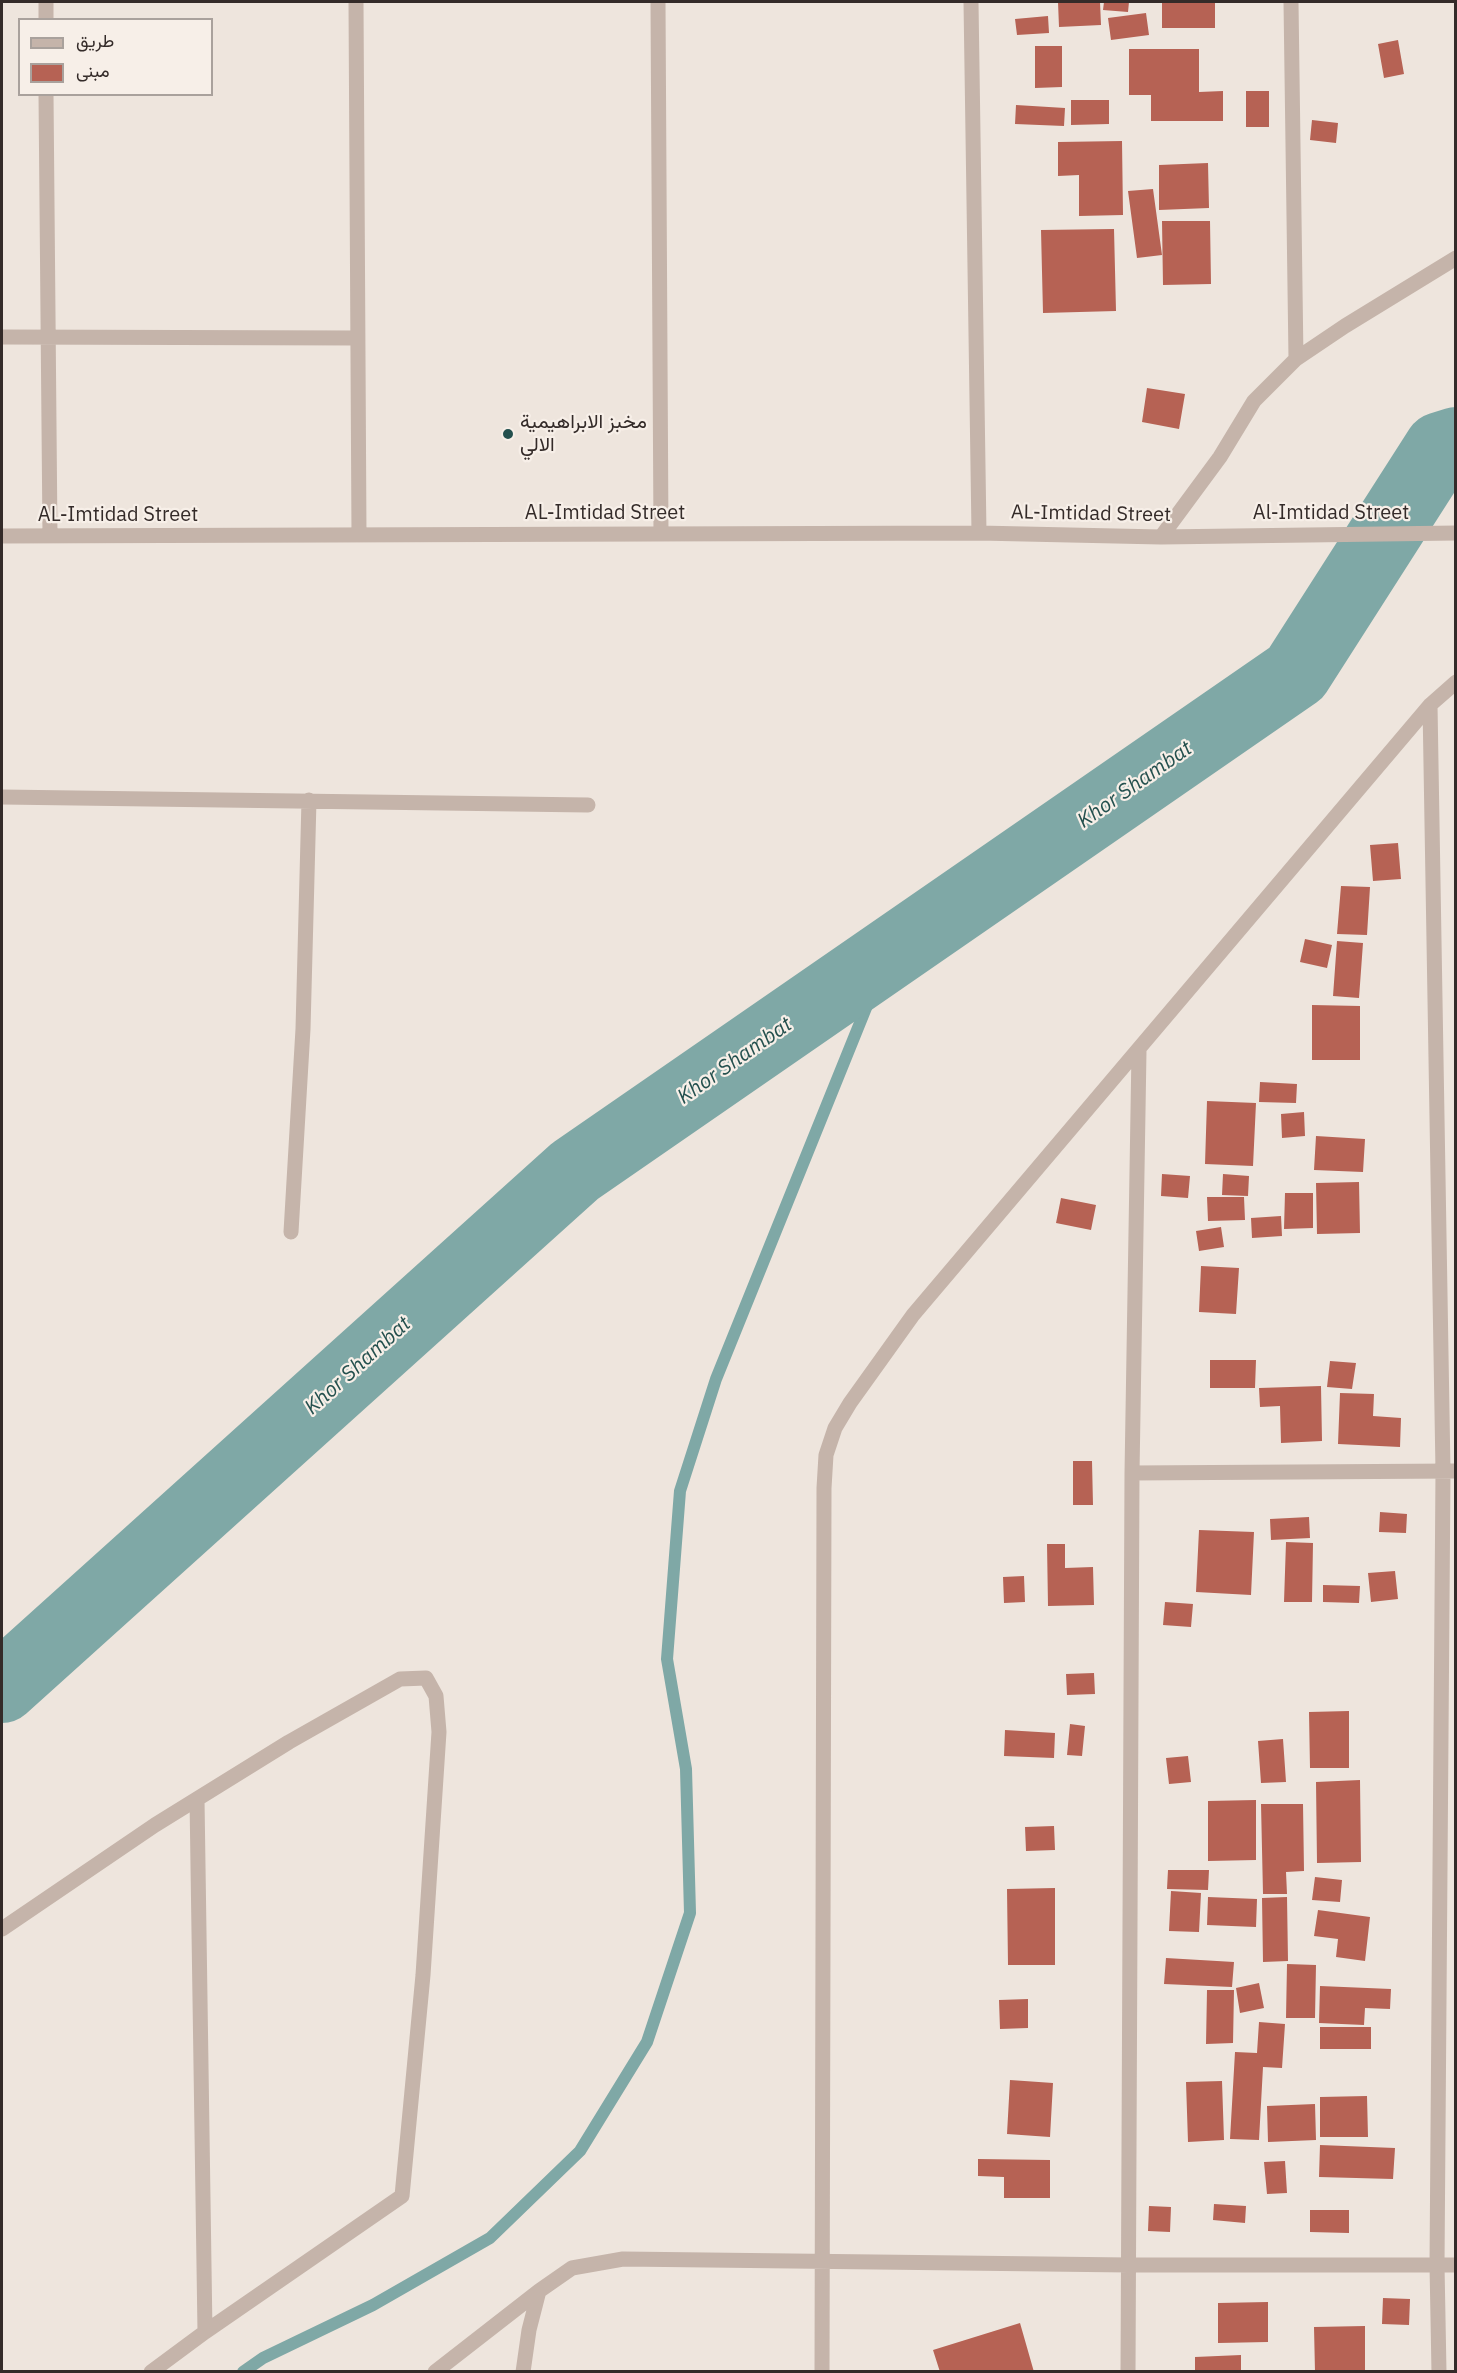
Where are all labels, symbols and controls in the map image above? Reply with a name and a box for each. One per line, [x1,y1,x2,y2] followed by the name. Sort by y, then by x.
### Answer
[18,18,213,96] legend
[76,29,114,52] text: طريق
[76,59,110,82] text: مبنى
[520,410,647,457] place label: مخبز الابراهيمية الالي
[501,427,515,441] marker: مخبز الابراهيمية الالي
[525,501,685,525] street label: AL-Imtidad Street
[1011,501,1171,527] street label: AL-Imtidad Street
[1253,501,1409,525] street label: Al-Imtidad Street
[38,503,198,527] street label: AL-Imtidad Street
[1073,736,1197,834] water label: Khor Shambat
[673,1012,797,1110] water label: Khor Shambat
[300,1312,416,1420] water label: Khor Shambat

